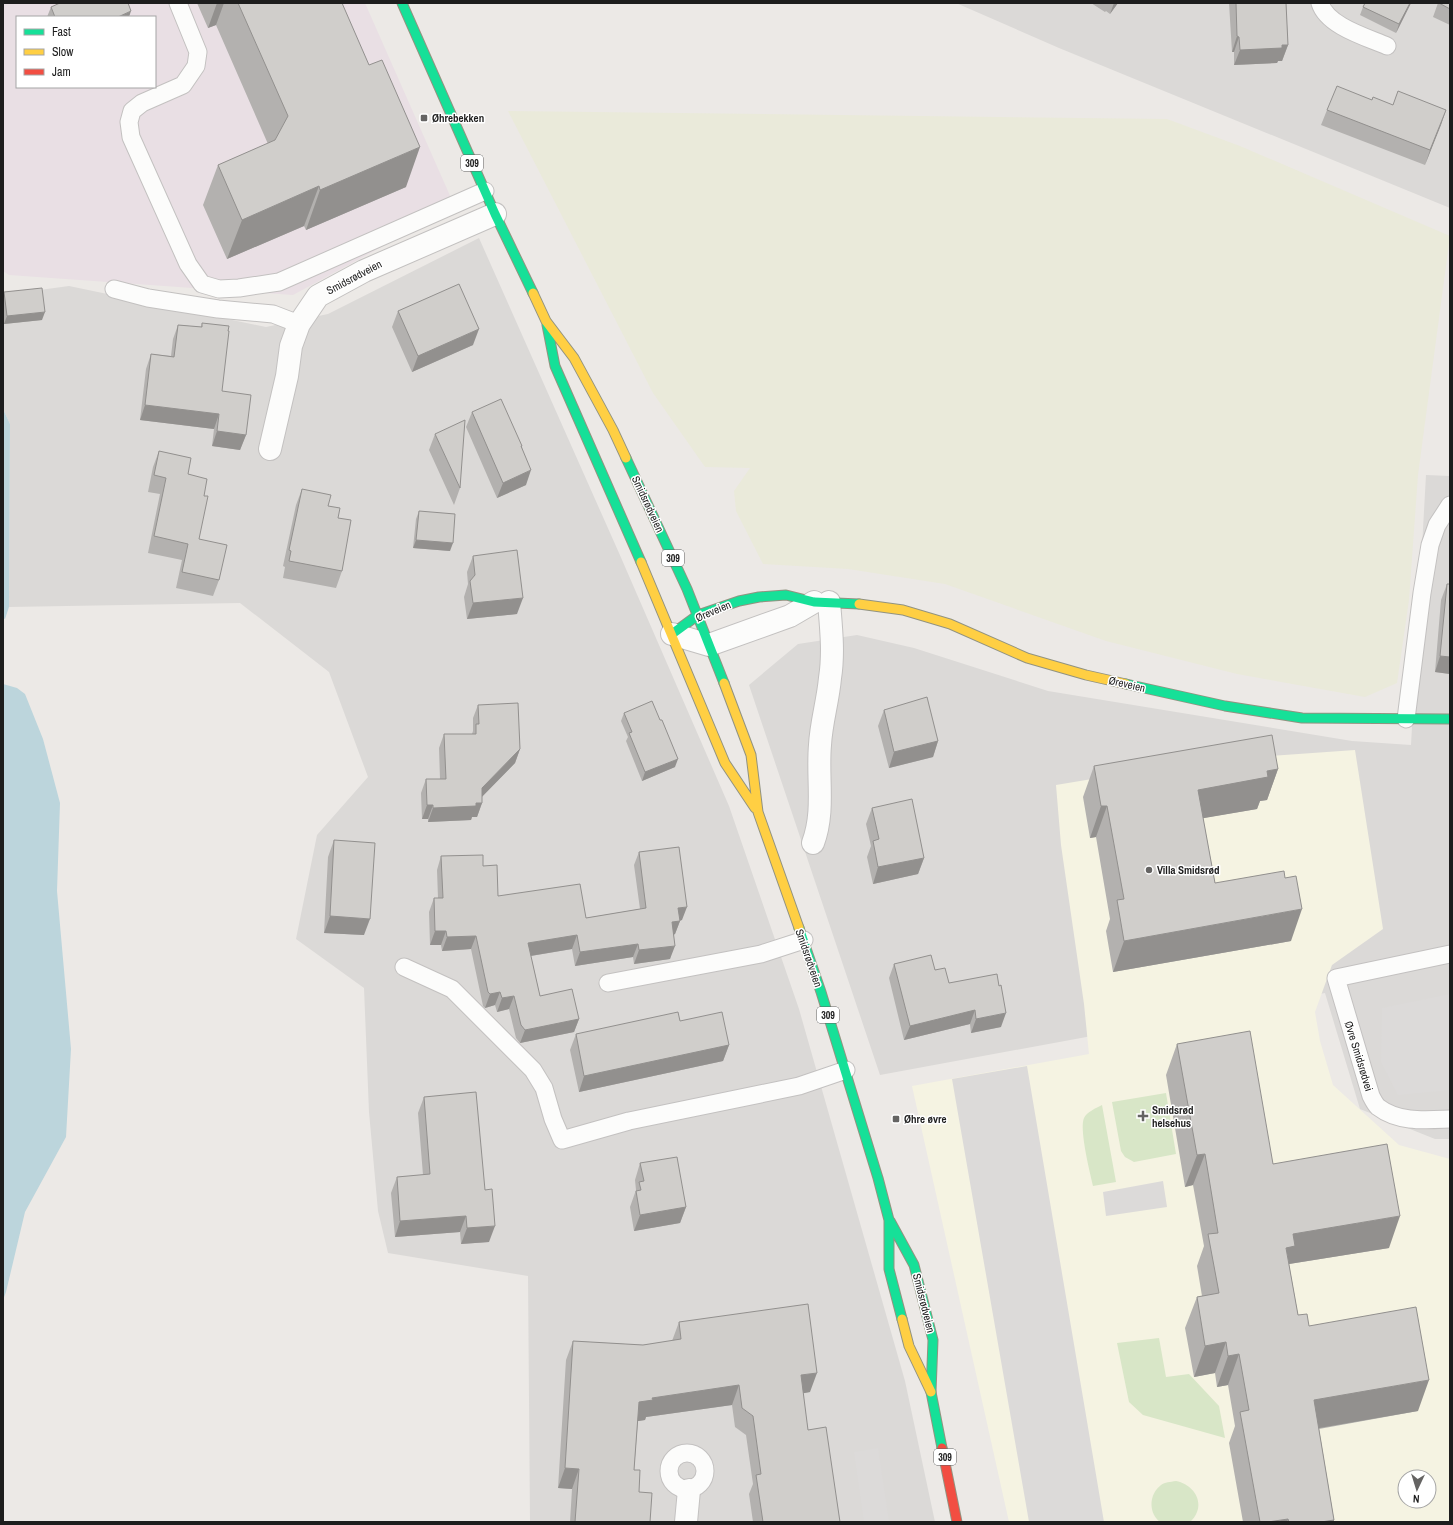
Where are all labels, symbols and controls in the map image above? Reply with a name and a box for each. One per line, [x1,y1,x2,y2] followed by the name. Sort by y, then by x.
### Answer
[16,16,156,88] legend
[52,24,71,40] text: Fast
[52,44,74,60] text: Slow
[52,64,71,80] text: Jam
[432,111,484,125] place label: Øhrebekken
[419,113,429,123] marker: Øhrebekken
[461,155,483,171] road number: 309
[324,257,384,297] street label: Smidsrødveien
[629,474,667,534] street label: Smidsrødveien
[662,550,684,566] road number: 309
[693,597,733,625] street label: Øreveien
[1107,673,1147,695] street label: Øreveien
[1157,863,1220,877] place label: Villa Smidsrød
[1144,865,1154,875] marker: Villa Smidsrød
[793,927,825,989] street label: Smidsrødveien
[817,1007,839,1023] road number: 309
[1342,1019,1376,1093] street label: Øvre Smidsrødvei
[1152,1103,1194,1130] place label: Smidsrød helsehus
[1137,1110,1149,1122] marker: Smidsrød helsehus
[904,1112,947,1126] place label: Øhre øvre
[891,1114,901,1124] marker: Øhre øvre
[910,1272,938,1334] street label: Smidsrødveien
[934,1449,956,1465] road number: 309
[1397,1469,1437,1509] north arrow
[1413,1492,1420,1506] text: N

